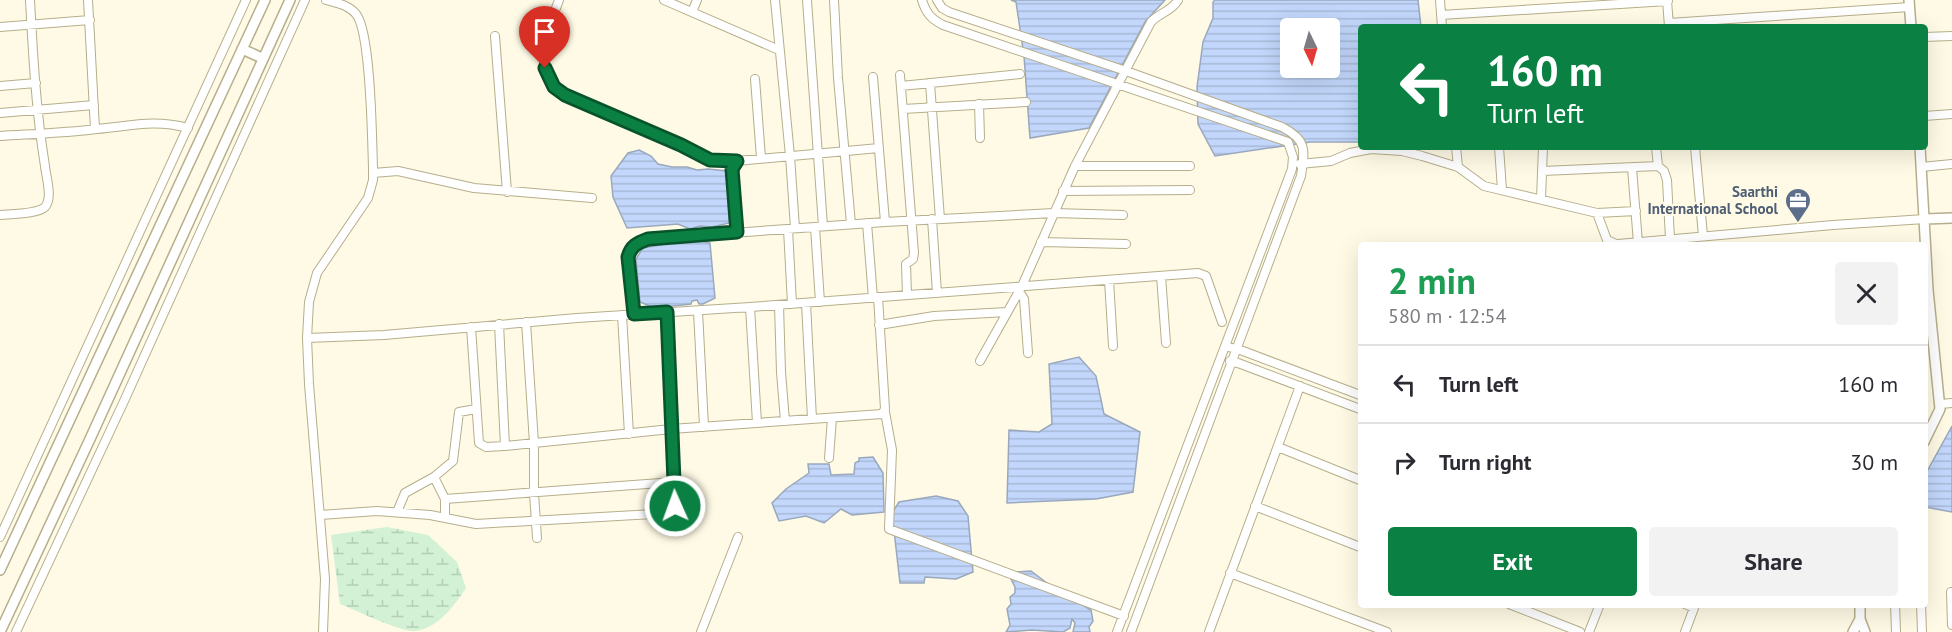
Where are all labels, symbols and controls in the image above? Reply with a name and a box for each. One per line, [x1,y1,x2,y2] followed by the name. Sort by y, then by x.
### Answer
[519,6,570,68] pin
[528,15,561,48] icon: arrive
[1280,18,1340,78] north arrow
[1280,18,1340,78] map controls
[1487,43,1603,98] text: 160 m
[1388,48,1466,126] icon: left
[1487,96,1584,130] text: Turn left
[1648,182,1779,218] place label: Saarthi International School
[1783,186,1813,224] office icon: Saarthi International School
[1388,257,1476,304] text: 2 min
[1835,262,1898,325] button: close
[1388,303,1506,329] text: 580 m · 12:54
[1388,368,1421,401] icon: left
[1439,370,1519,398] text: Turn left
[1838,370,1898,398] text: 160 m
[1388,446,1421,479] icon: right
[1439,448,1531,476] text: Turn right
[1850,448,1898,476] text: 30 m
[643,474,707,538] position arrow
[1388,527,1637,596] button: Exit
[1649,527,1898,596] button: Share

